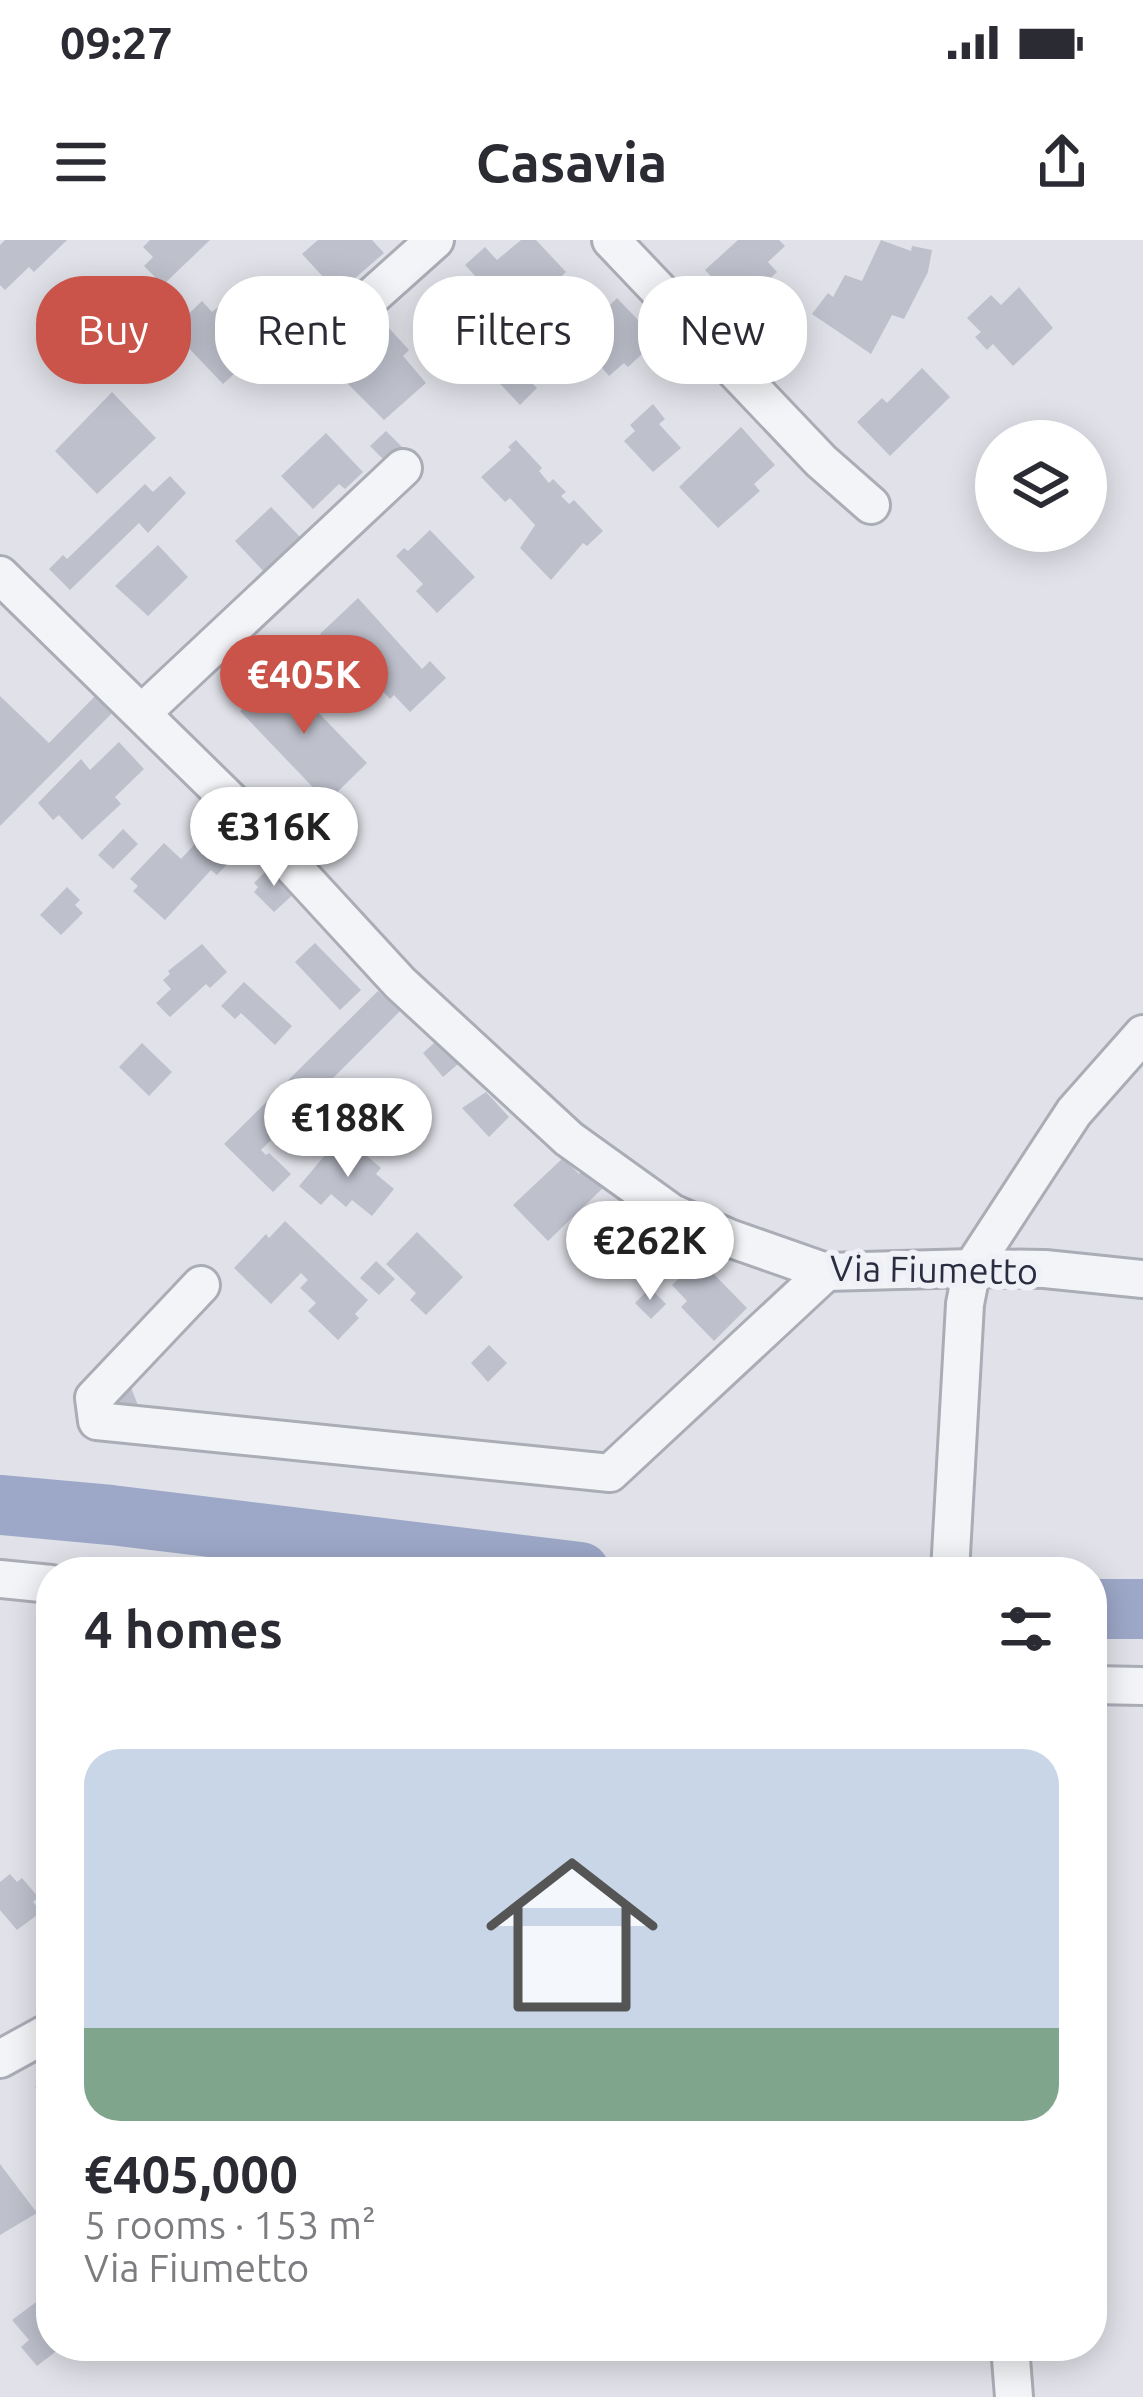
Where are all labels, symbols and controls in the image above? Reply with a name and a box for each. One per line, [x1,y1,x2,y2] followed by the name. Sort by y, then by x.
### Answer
[60,17,173,68] text: 09:27
[48,129,114,195] icon: menu
[1029,129,1095,195] icon: share
[476,132,667,192] text: Casavia
[36,276,191,384] chip: Buy
[215,276,389,384] chip: Rent
[413,276,614,384] chip: Filters
[638,276,807,384] chip: New
[975,420,1107,552] map controls
[975,420,1107,552] button: layers
[220,635,388,737] pin: €405K
[247,652,361,695] text: €405K
[190,787,358,889] pin: €316K
[217,804,331,847] text: €316K
[264,1078,432,1180] pin: €188K
[291,1095,405,1138] text: €188K
[566,1201,734,1303] pin: €262K
[593,1218,707,1261] text: €262K
[830,1247,1038,1291] street label: Via Fiumetto
[993,1596,1059,1662] icon: filters
[84,1600,283,1658] text: 4 homes
[464,1827,680,2043] icon: home
[84,2145,298,2203] text: €405,000
[84,2203,376,2246] text: 5 rooms · 153 m²
[84,2246,309,2289] text: Via Fiumetto

